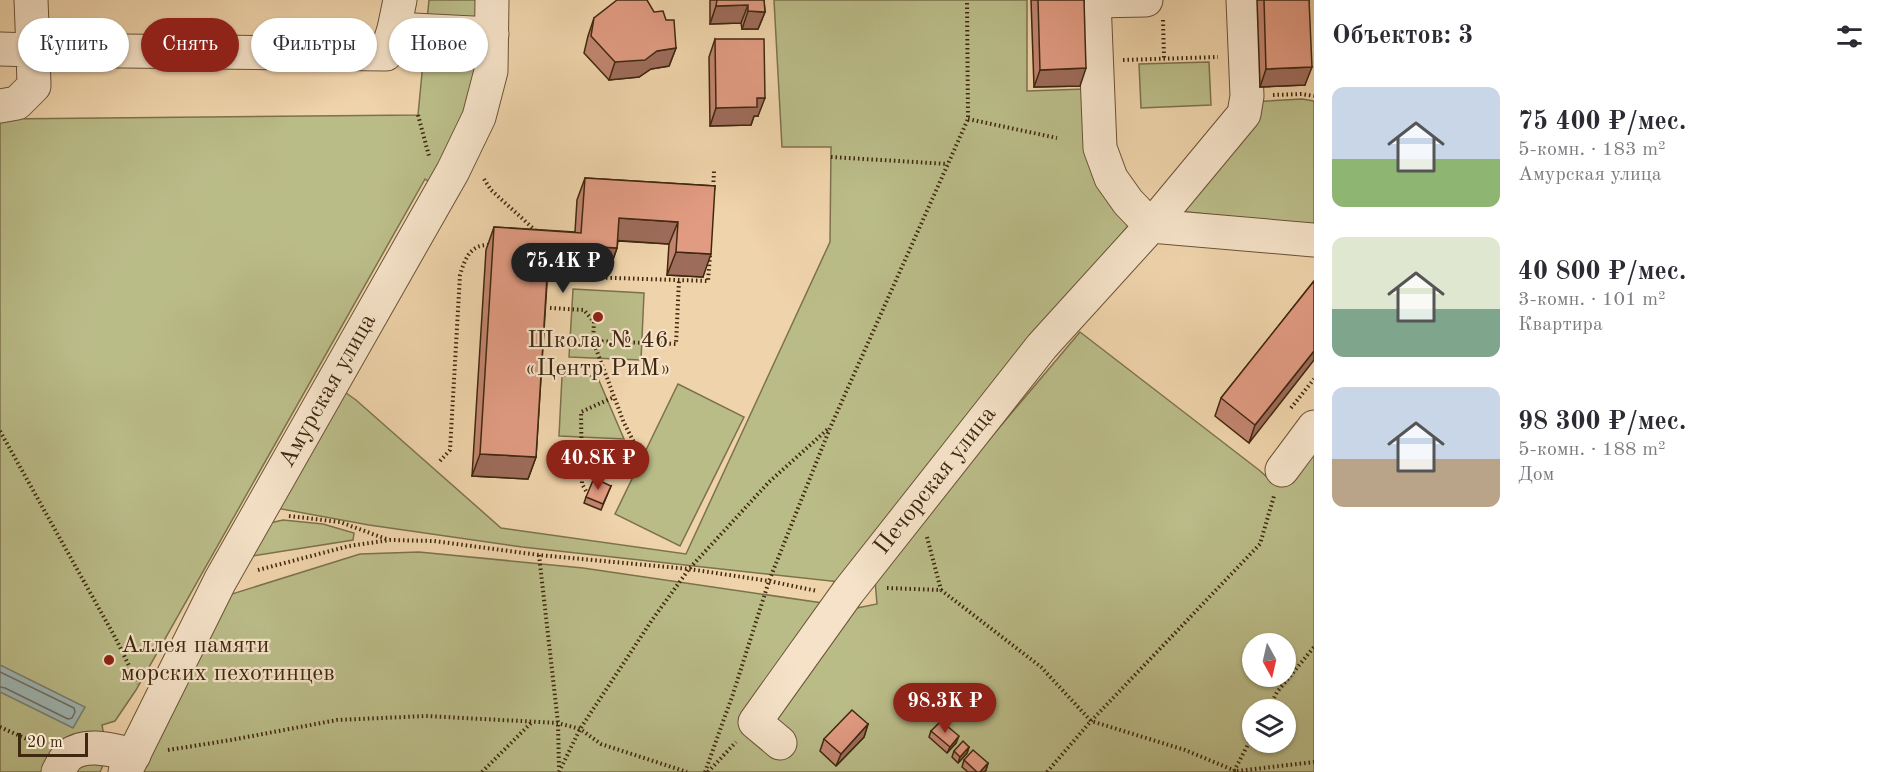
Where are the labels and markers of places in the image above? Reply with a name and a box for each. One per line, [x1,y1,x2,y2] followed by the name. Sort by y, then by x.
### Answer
[508,243,618,294] pin: 75.4K ₽
[591,310,605,324] marker: Школа № 46 «Центр РиМ»
[525,329,671,381] place label: Школа № 46 «Центр РиМ»
[543,440,653,491] pin: 40.8K ₽
[121,634,335,686] place label: Аллея памяти морских пехотинцев
[102,653,116,667] marker: Аллея памяти морских пехотинцев
[890,683,1000,734] pin: 98.3K ₽

